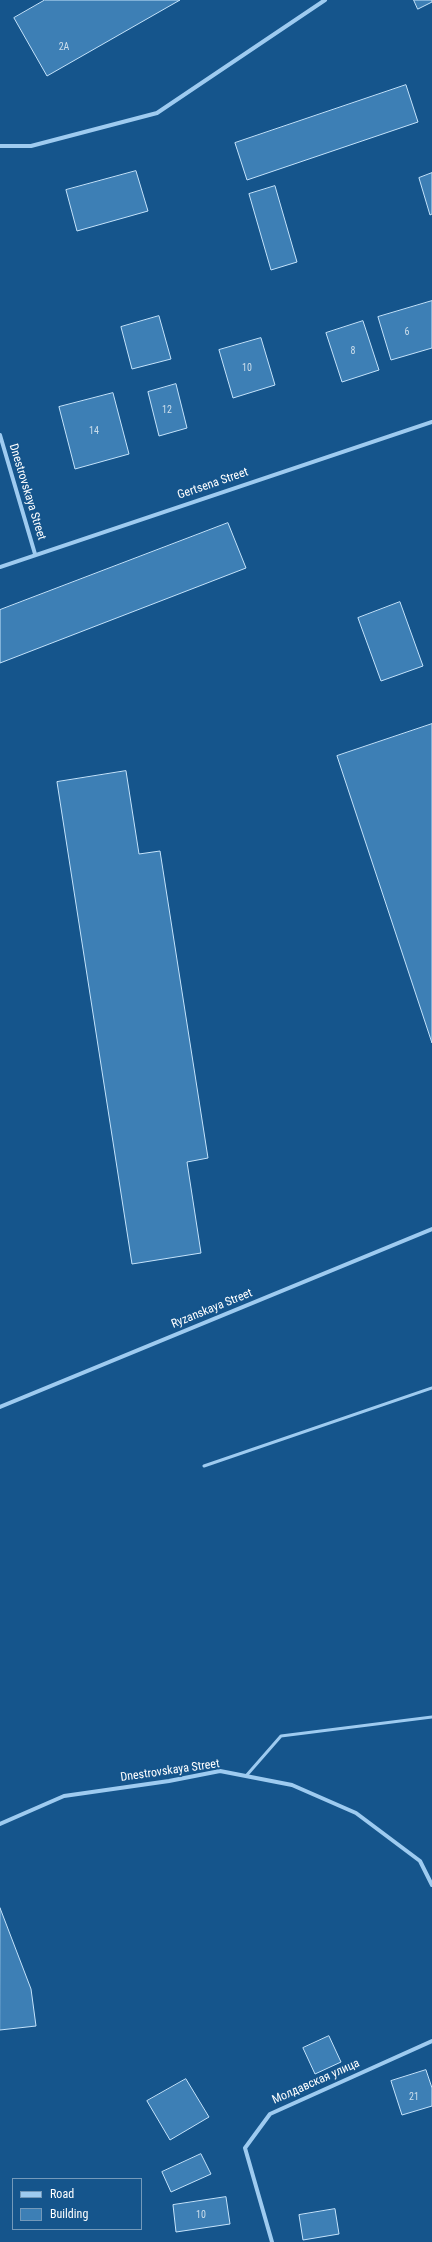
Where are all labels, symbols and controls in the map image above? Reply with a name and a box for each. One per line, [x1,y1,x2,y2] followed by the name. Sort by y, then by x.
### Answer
[59,41,69,53] house number: 2А
[405,326,409,338] house number: 6
[351,345,355,357] house number: 8
[242,362,252,374] house number: 10
[162,404,172,416] house number: 12
[89,425,99,437] house number: 14
[5,442,49,542] street label: Dnestrovskaya Street
[176,465,250,503] street label: Gertsena Street
[169,1286,255,1332] street label: Ryzanskaya Street
[119,1757,221,1785] street label: Dnestrovskaya Street
[270,2056,362,2108] street label: Молдавская улица
[409,2091,419,2103] house number: 21
[12,2178,142,2230] legend
[50,2187,74,2201] text: Road
[50,2207,88,2221] text: Building
[196,2209,206,2221] house number: 10

